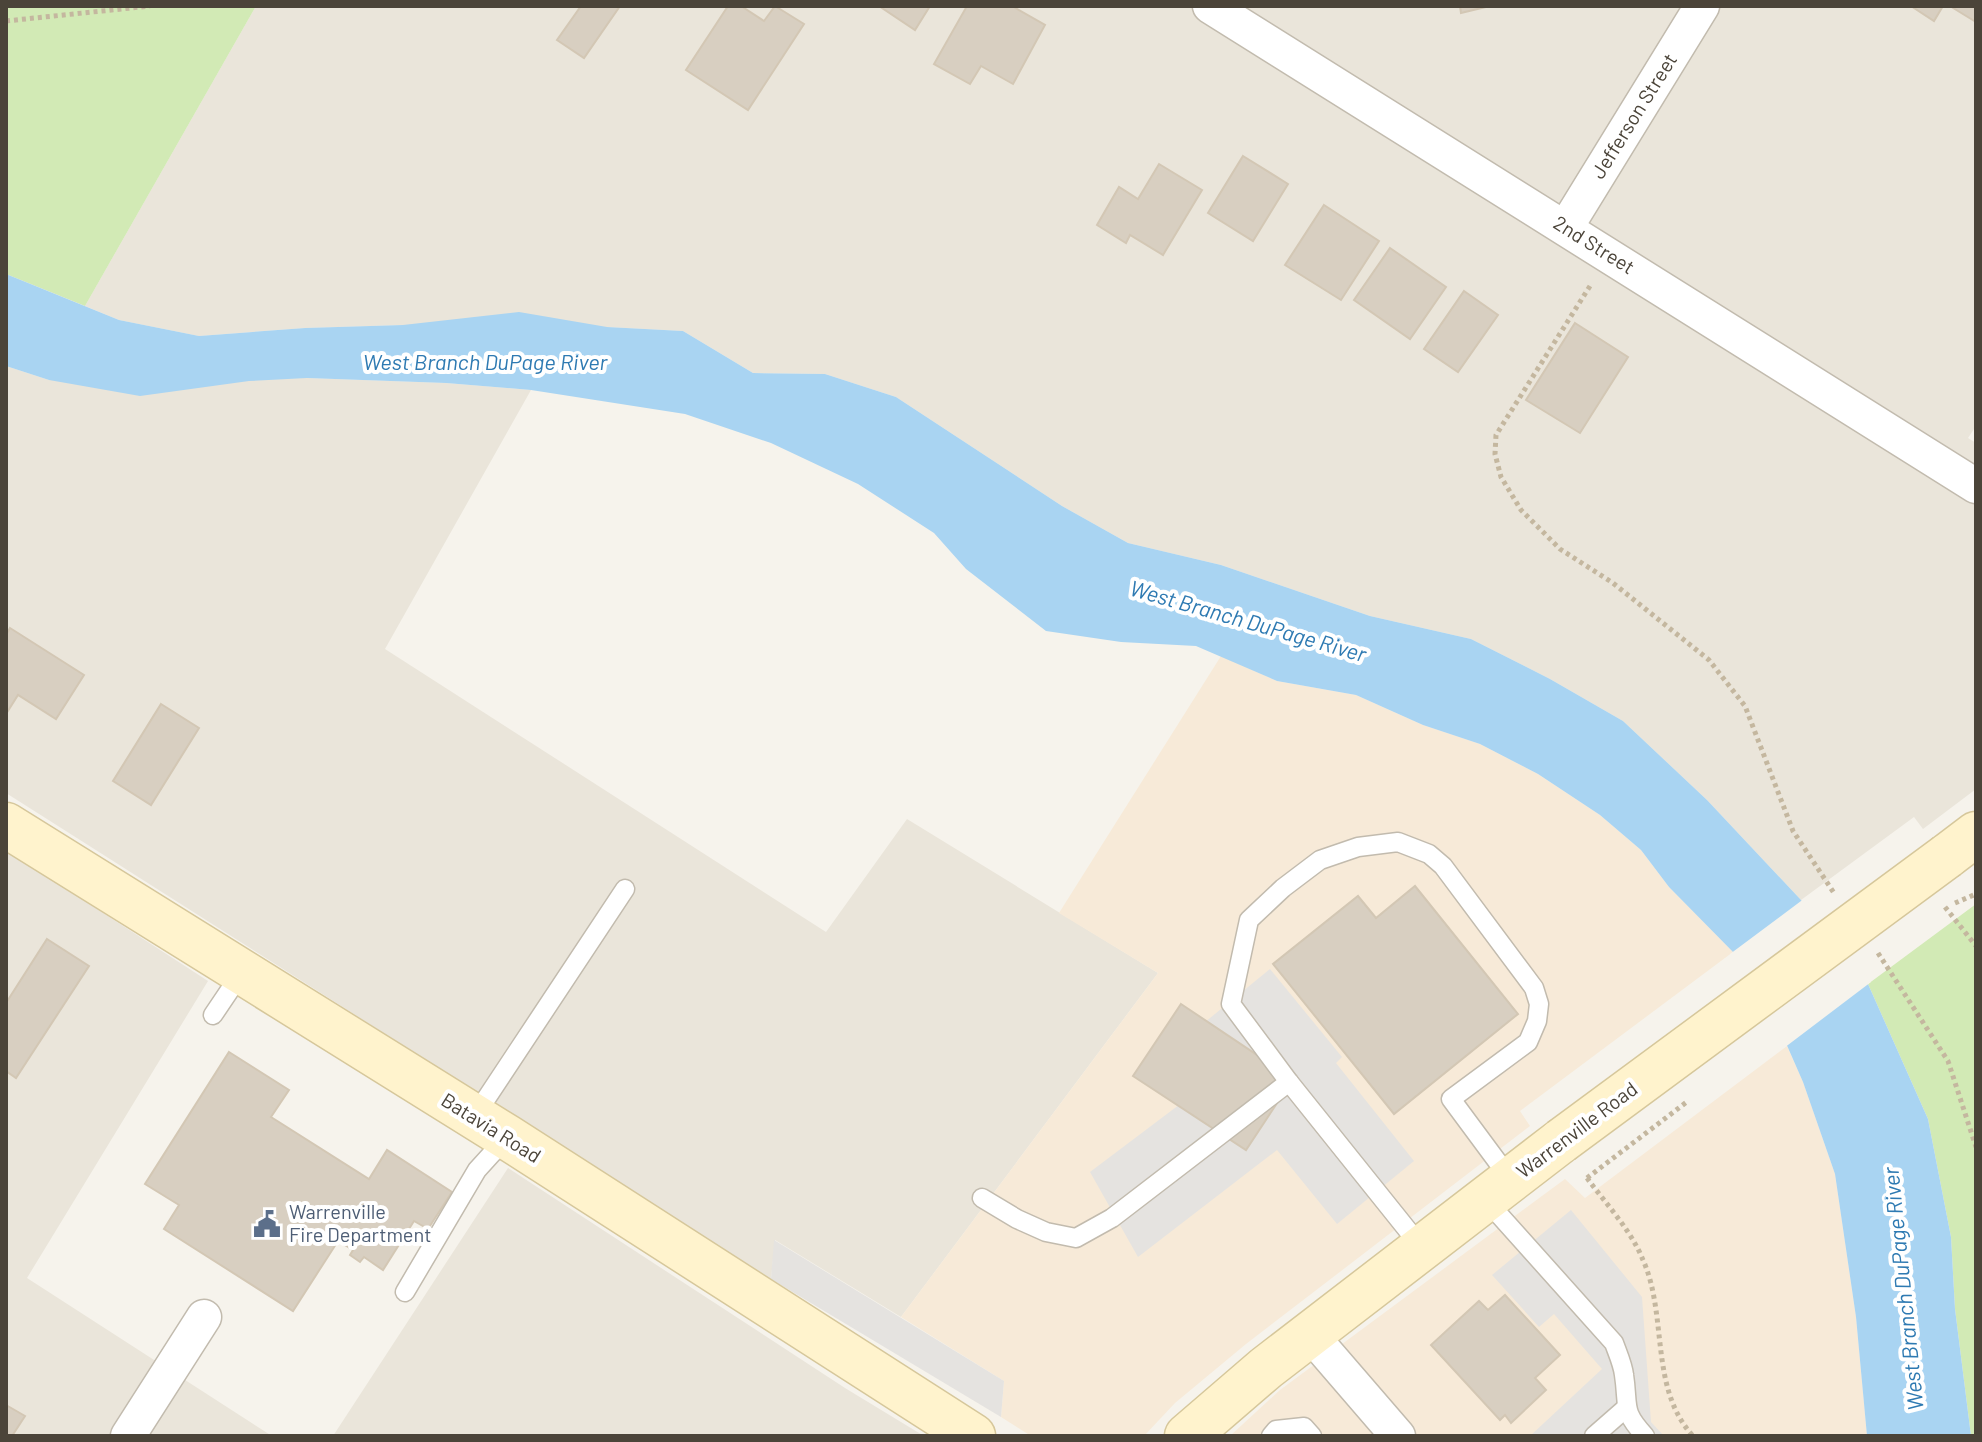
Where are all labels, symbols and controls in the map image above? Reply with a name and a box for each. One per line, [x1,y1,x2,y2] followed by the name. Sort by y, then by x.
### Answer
[1585,48,1681,183] street label: Jefferson Street
[1550,210,1639,278] street label: 2nd Street
[363,348,609,374] water label: West Branch DuPage River
[1127,574,1371,667] water label: West Branch DuPage River
[1511,1076,1642,1182] street label: Warrenville Road
[437,1087,546,1167] street label: Batavia Road
[1876,1165,1928,1412] water label: West Branch DuPage River
[289,1199,432,1246] place label: Warrenville Fire Department
[252,1209,282,1239] public building icon: Warrenville Fire Department

